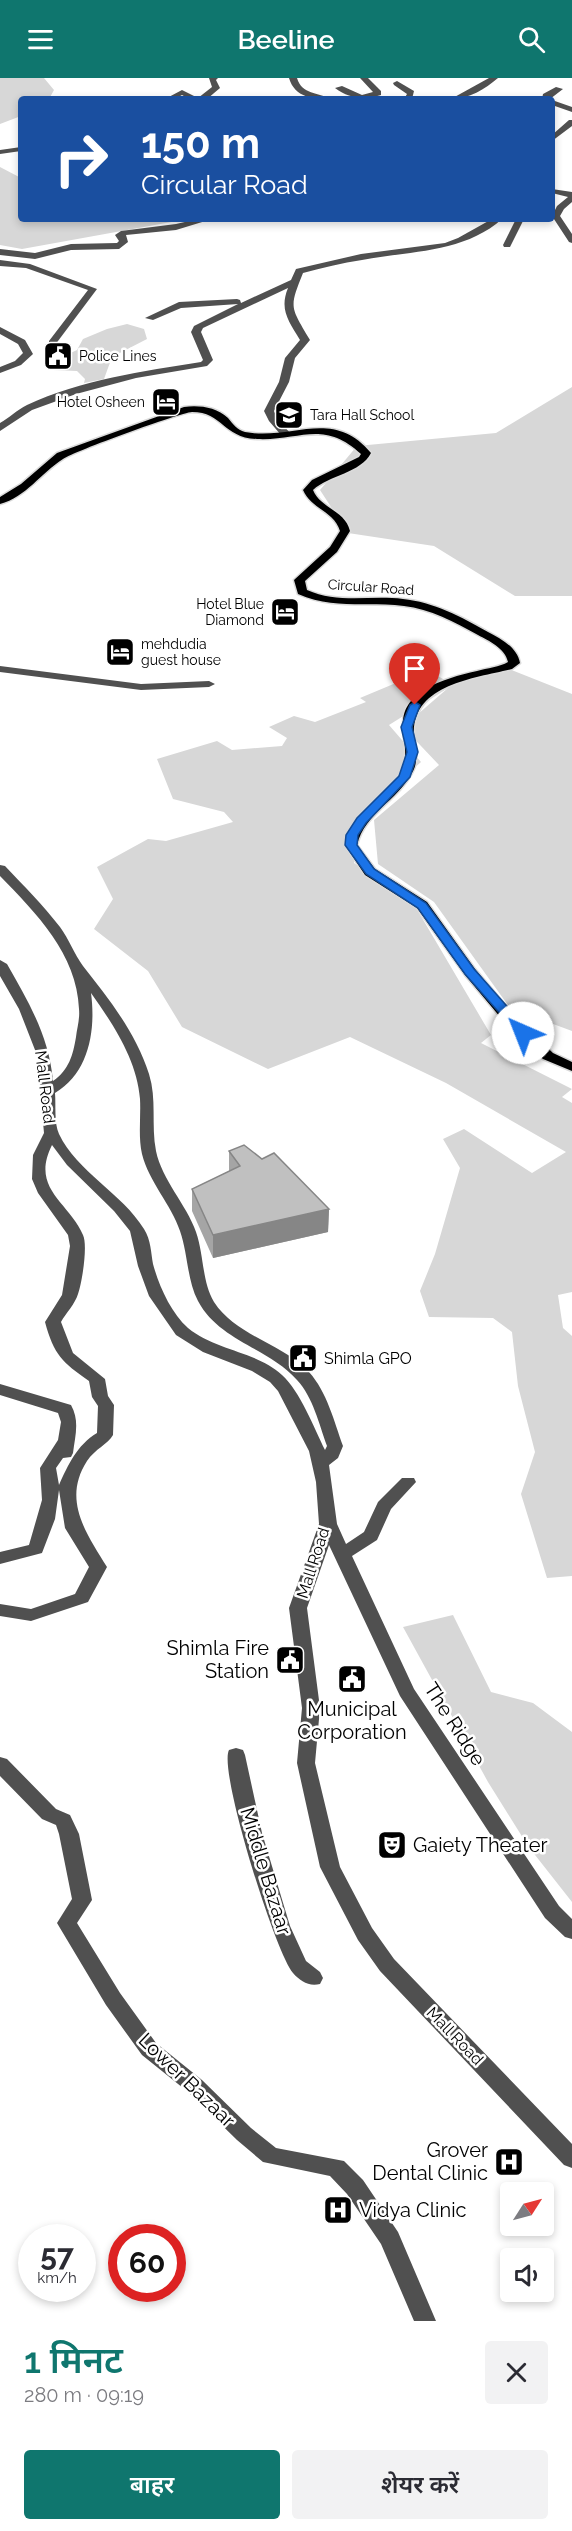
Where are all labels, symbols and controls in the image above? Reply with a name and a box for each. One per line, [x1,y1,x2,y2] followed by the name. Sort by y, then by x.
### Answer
[24,23,57,56] icon: menu
[515,23,548,56] icon: search
[237,24,335,55] text: Beeline
[141,119,260,168] text: 150 m
[42,120,120,198] icon: right
[141,169,308,200] text: Circular Road
[42,340,74,372] public building icon: Police Lines
[79,348,157,364] place label: Police Lines
[150,386,182,418] hotel icon: Hotel Osheen
[57,394,145,410] place label: Hotel Osheen
[273,399,305,431] school or university icon: Tara Hall School
[310,407,414,423] place label: Tara Hall School
[327,576,415,598] street label: Circular Road
[196,596,264,628] place label: Hotel Blue Diamond
[269,596,301,628] hotel icon: Hotel Blue Diamond
[104,636,136,668] hotel icon: mehdudia guest house
[141,636,221,668] place label: mehdudia guest house
[389,643,440,705] pin
[398,652,431,685] icon: arrive
[491,1001,555,1065] position arrow
[31,1049,59,1125] street label: Mall Road
[287,1342,319,1374] public building icon: Shimla GPO
[324,1349,412,1368] place label: Shimla GPO
[293,1525,333,1601] street label: Mall Road
[166,1636,269,1683] place label: Shimla Fire Station
[274,1644,306,1676] public building icon: Shimla Fire Station
[336,1663,368,1695] public building icon: Municipal Corporation
[419,1678,491,1770] street label: The Ridge
[297,1697,407,1744] place label: Municipal Corporation
[235,1804,297,1938] street label: Middle Bazaar
[376,1829,408,1861] theatre icon: Gaiety Theater
[413,1833,547,1857] place label: Gaiety Theater
[423,2003,487,2069] street label: Mall Road
[134,2028,240,2132] street label: Lower Bazaar
[372,2138,488,2185] place label: Grover Dental Clinic
[493,2146,525,2178] hospital icon: Grover Dental Clinic
[500,2182,554,2236] north arrow
[500,2182,554,2302] map controls
[322,2194,354,2226] hospital icon: Vidya Clinic
[359,2198,466,2222] place label: Vidya Clinic
[108,2224,186,2302] speed limit sign: 60
[40,2238,74,2273] text: 57
[500,2248,554,2302] button: sound
[37,2269,77,2287] text: km/h
[24,2339,123,2381] text: 1 मिनट
[485,2341,548,2404] button: close
[24,2383,144,2407] text: 280 m · 09:19
[24,2450,280,2519] button: बाहर
[292,2450,548,2519] button: शेयर करें

